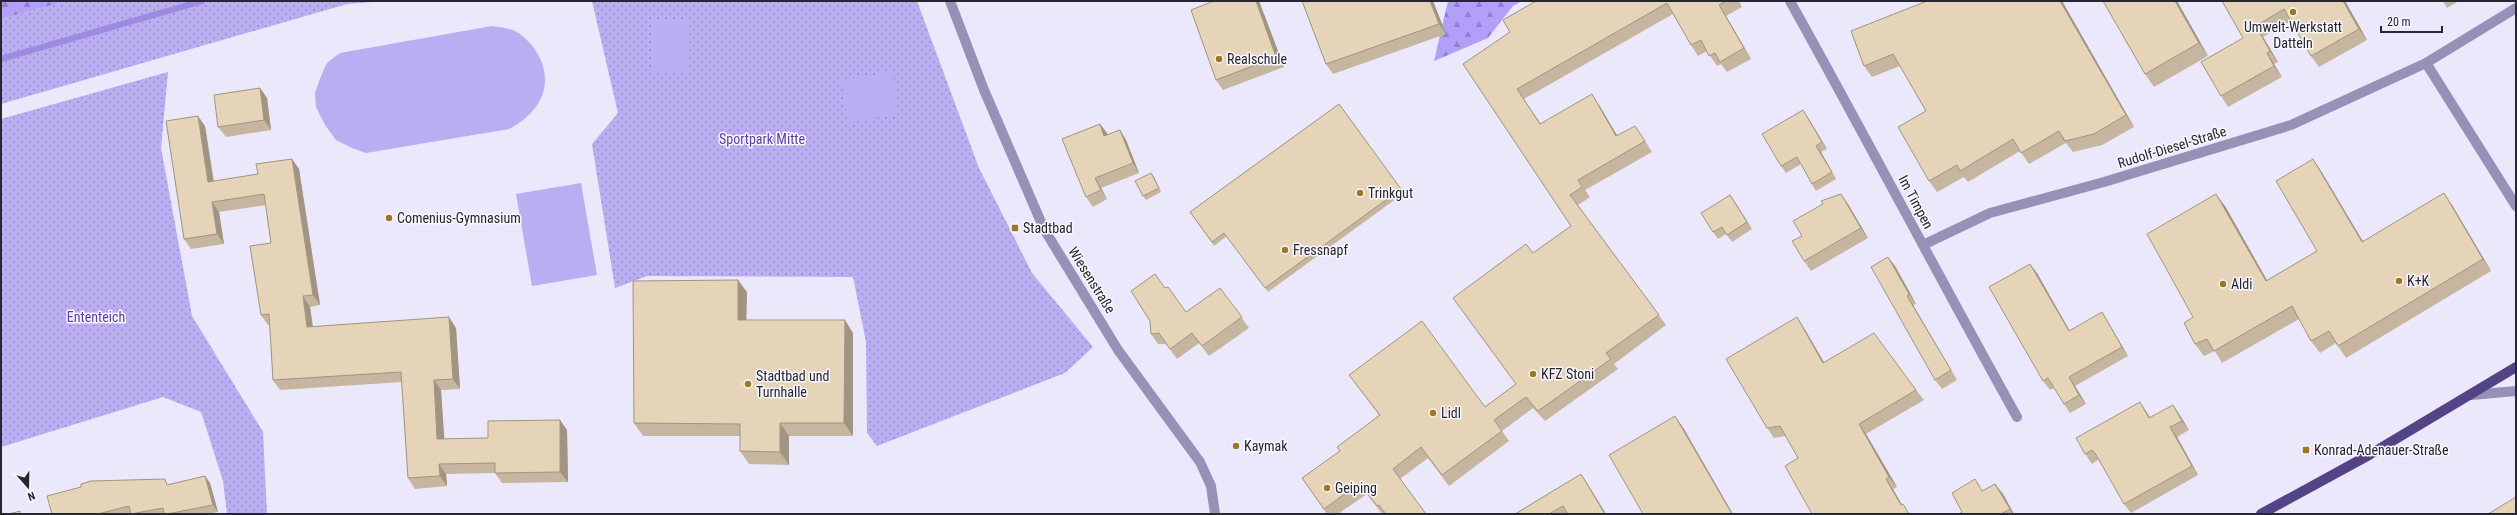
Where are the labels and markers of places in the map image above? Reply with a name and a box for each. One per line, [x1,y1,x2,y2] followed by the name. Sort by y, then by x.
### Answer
[2288,7,2298,17] marker: Umwelt-Werkstatt Datteln
[2244,19,2342,51] place label: Umwelt-Werkstatt Datteln
[1227,51,1288,67] place label: Realschule
[1214,54,1224,64] marker: Realschule
[1368,185,1413,201] place label: Trinkgut
[1355,188,1365,198] marker: Trinkgut
[397,210,521,226] place label: Comenius-Gymnasium
[384,213,394,223] marker: Comenius-Gymnasium
[1023,220,1073,236] place label: Stadtbad
[1010,223,1020,233] marker: Stadtbad
[1293,242,1348,258] place label: Fressnapf
[1280,245,1290,255] marker: Fressnapf
[2407,273,2430,289] place label: K+K
[2231,276,2252,292] place label: Aldi
[2394,276,2404,286] marker: K+K
[2218,279,2228,289] marker: Aldi
[1541,366,1594,382] place label: KFZ Stoni
[756,368,829,400] place label: Stadtbad und Turnhalle
[1528,369,1538,379] marker: KFZ Stoni
[743,379,753,389] marker: Stadtbad und Turnhalle
[1441,405,1461,421] place label: Lidl
[1428,408,1438,418] marker: Lidl
[1244,438,1288,454] place label: Kaymak
[1231,441,1241,451] marker: Kaymak
[2314,442,2449,458] place label: Konrad-Adenauer-Straße
[2301,445,2311,455] marker: Konrad-Adenauer-Straße
[1335,480,1377,496] place label: Geiping
[1322,483,1332,493] marker: Geiping

